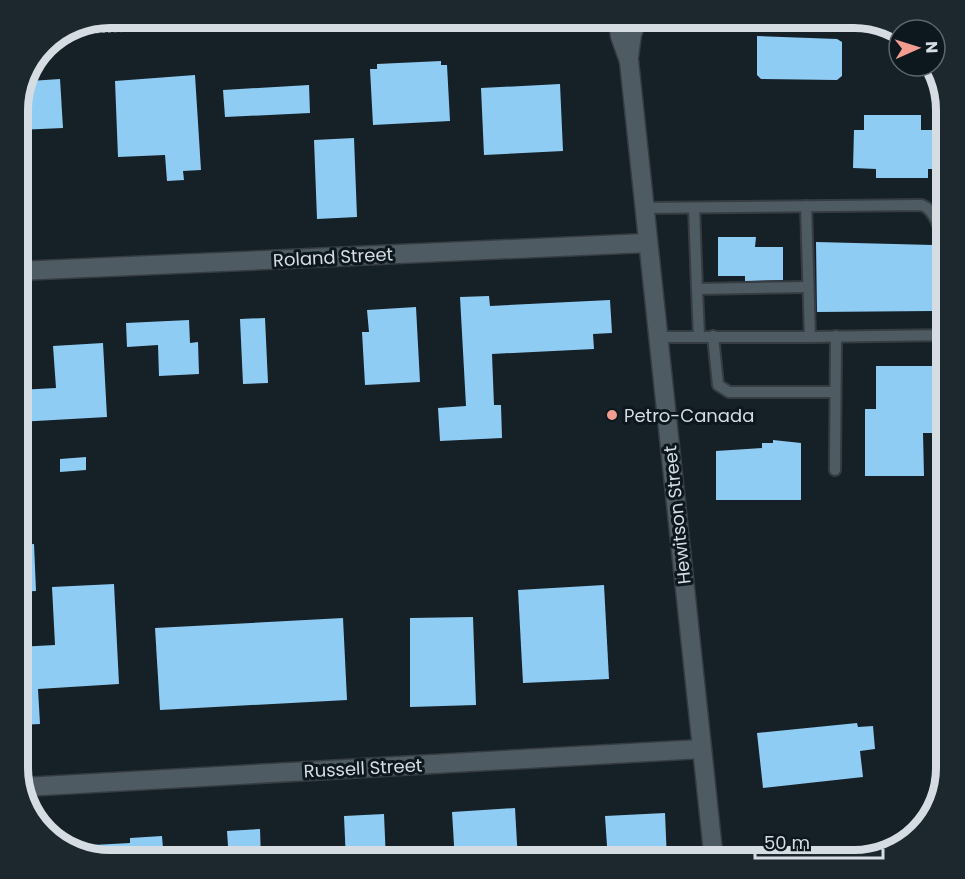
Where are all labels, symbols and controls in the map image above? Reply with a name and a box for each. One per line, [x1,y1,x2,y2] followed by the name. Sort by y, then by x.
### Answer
[887,18,947,78] north arrow
[920,41,943,54] text: N
[272,241,394,273] street label: Roland Street
[624,403,754,428] place label: Petro-Canada
[605,408,619,422] marker: Petro-Canada
[657,444,697,586] street label: Hewitson Street
[303,752,423,784] street label: Russell Street
[755,822,882,860] scale bar
[764,830,810,855] text: 50 m

